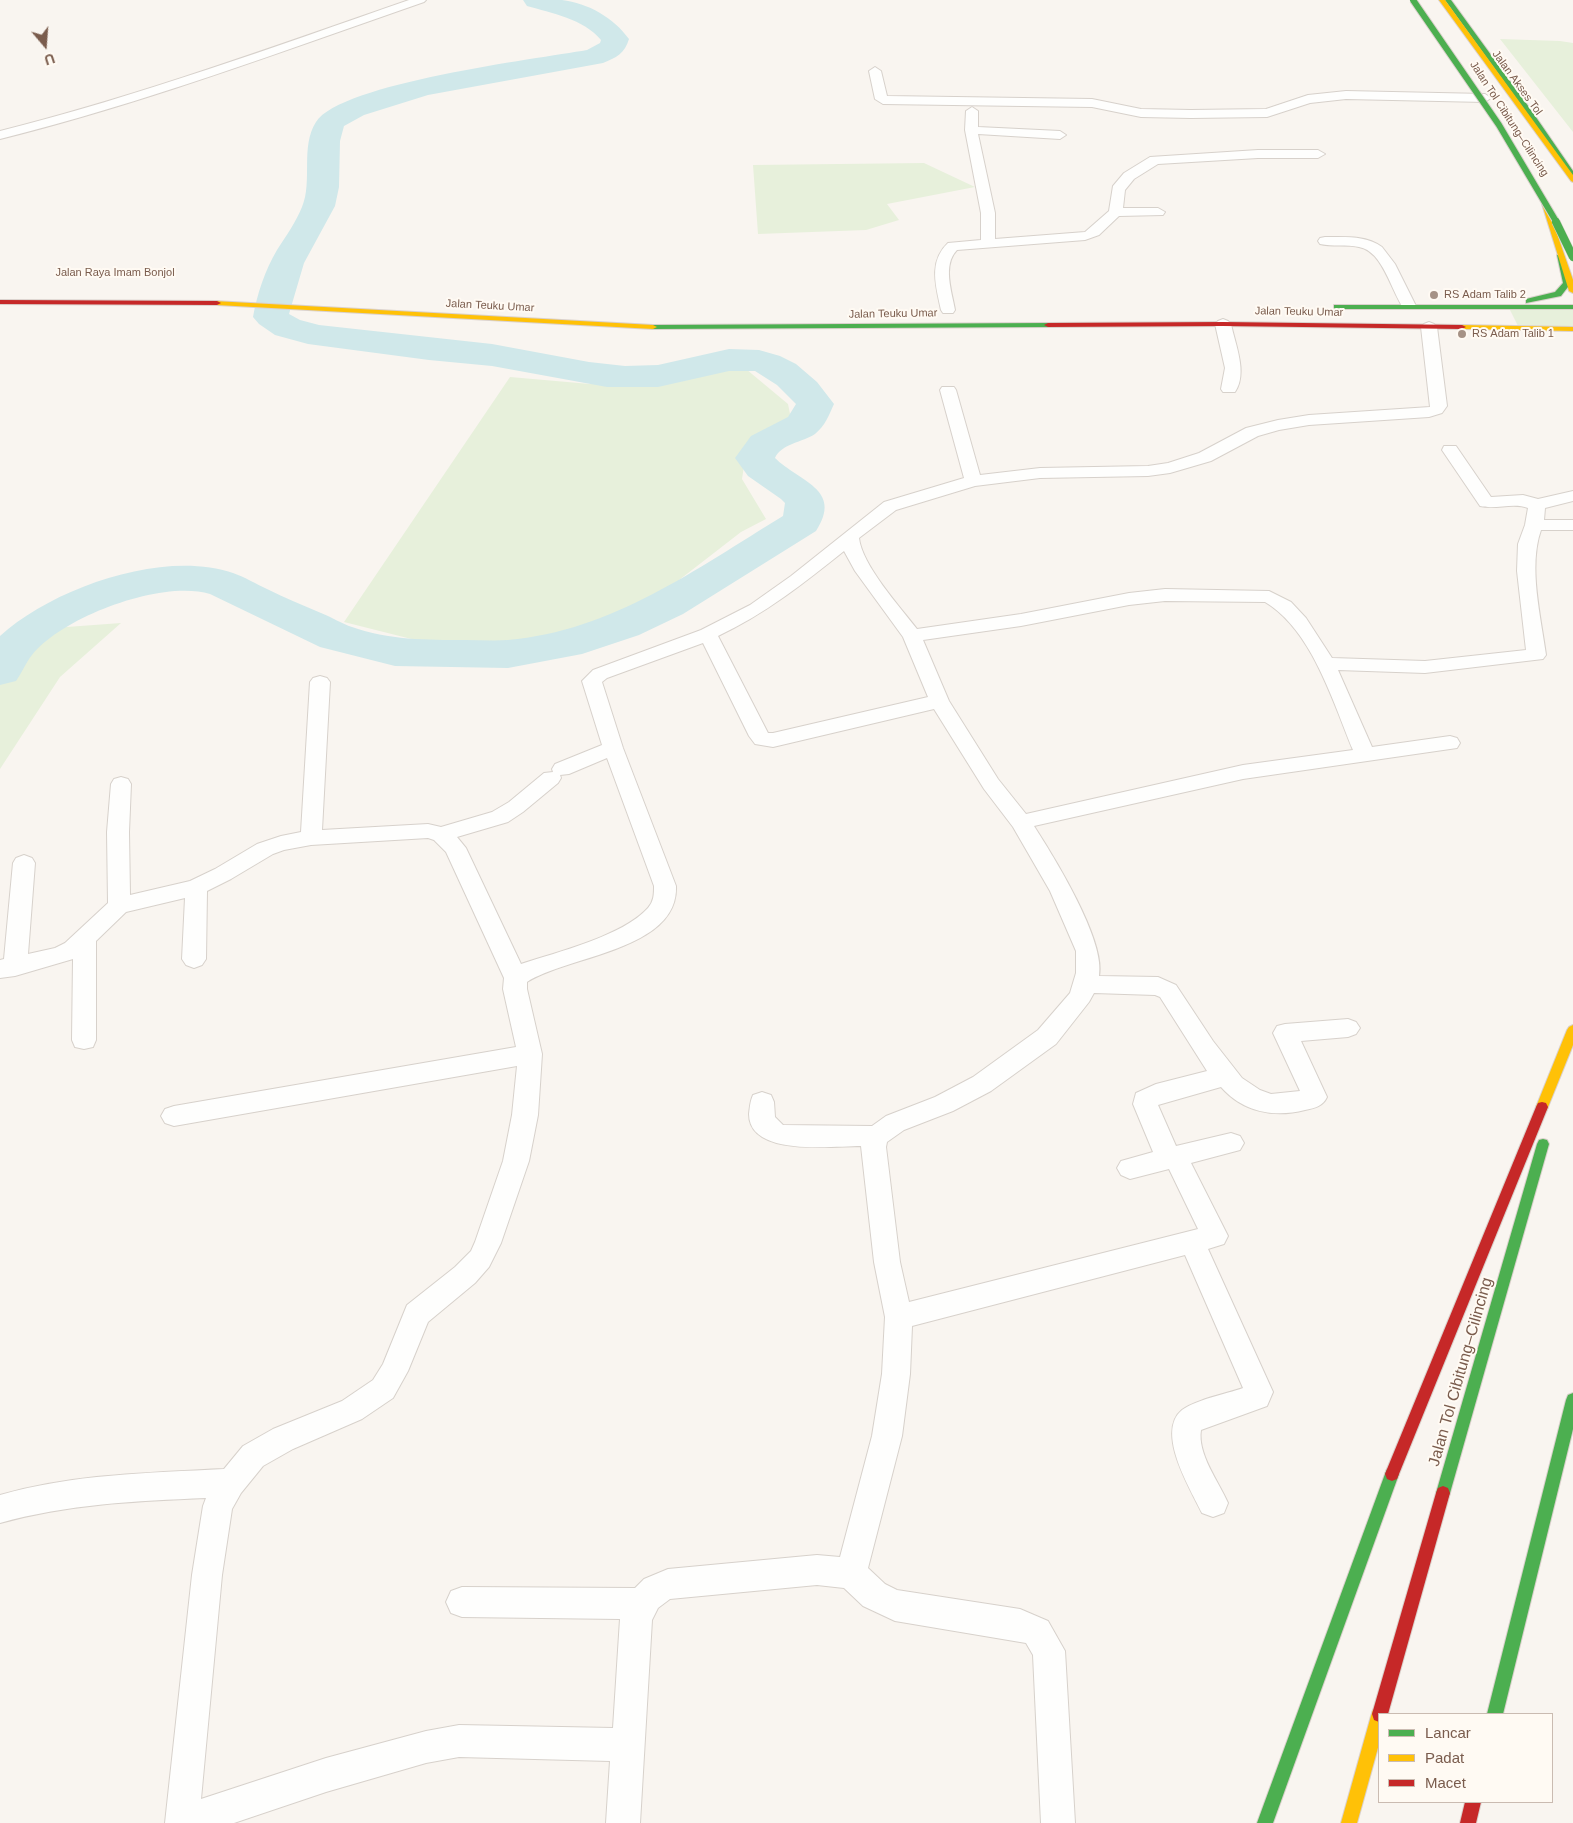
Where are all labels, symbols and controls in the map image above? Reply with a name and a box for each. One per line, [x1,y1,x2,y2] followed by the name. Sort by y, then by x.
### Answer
[20,20,70,70] north arrow
[1489,48,1545,118] street label: Jalan Akses Tol
[42,50,57,68] text: U
[1467,59,1551,179] street label: Jalan Tol Cibitung–Cilincing
[55,266,175,280] street label: Jalan Raya Imam Bonjol
[1444,288,1526,302] place label: RS Adam Talib 2
[1428,289,1440,301] marker: RS Adam Talib 2
[445,297,535,315] street label: Jalan Teuku Umar
[1255,305,1343,319] street label: Jalan Teuku Umar
[849,307,937,321] street label: Jalan Teuku Umar
[1472,327,1554,341] place label: RS Adam Talib 1
[1456,328,1468,340] marker: RS Adam Talib 1
[1425,1275,1497,1469] street label: Jalan Tol Cibitung–Cilincing
[1378,1713,1553,1803] legend
[1425,1724,1471,1741] text: Lancar
[1425,1749,1464,1766] text: Padat
[1425,1774,1466,1791] text: Macet

